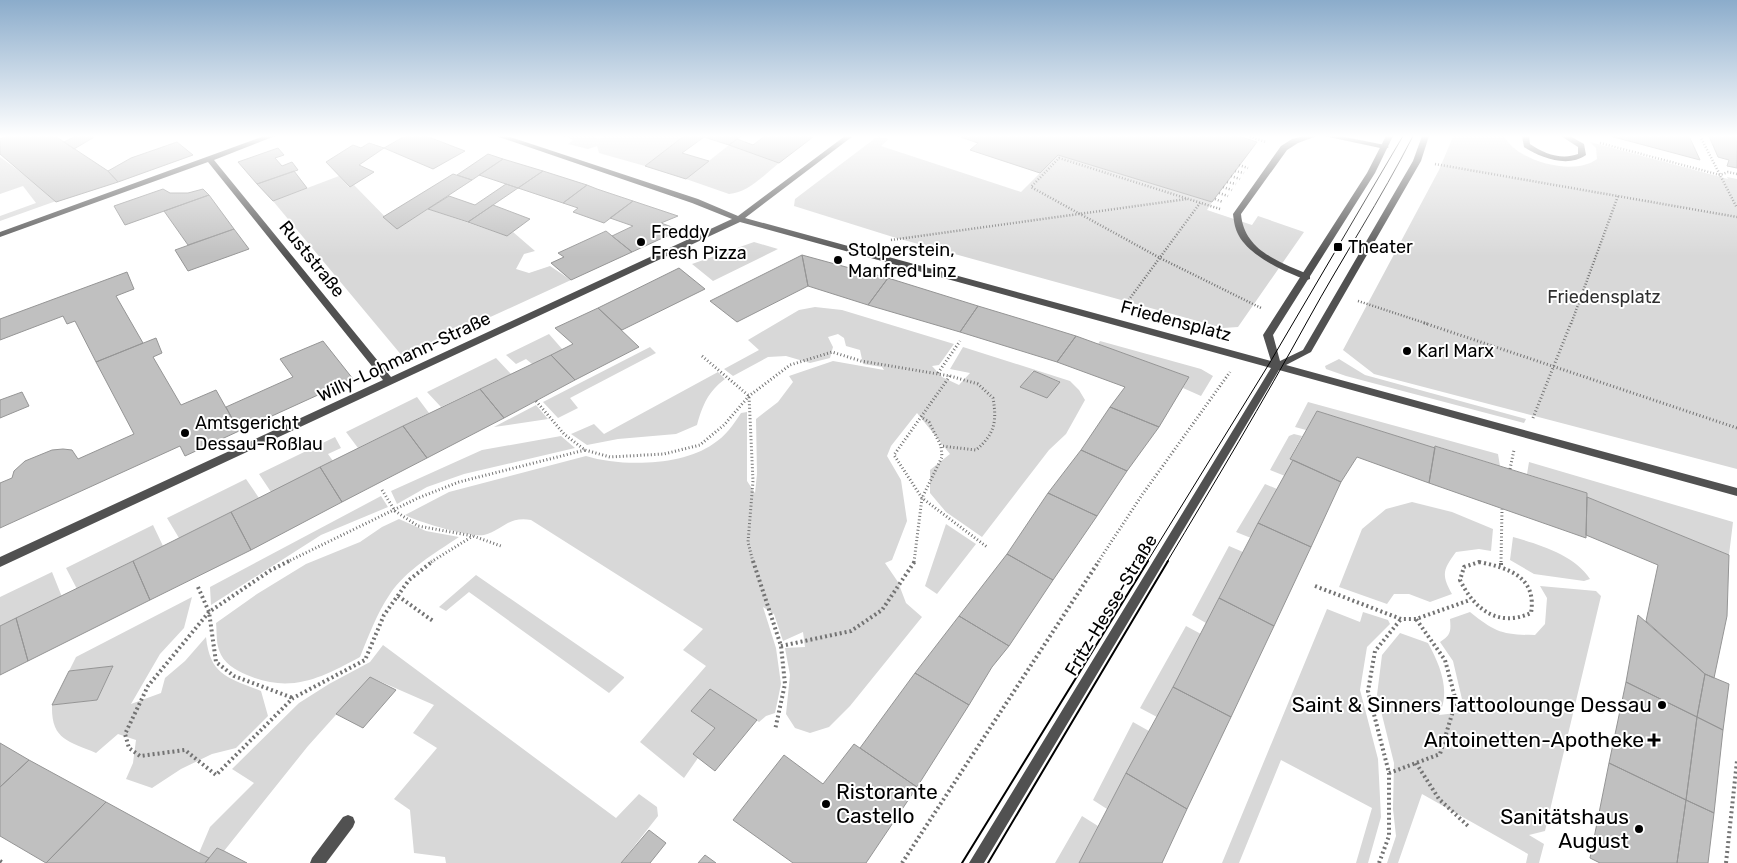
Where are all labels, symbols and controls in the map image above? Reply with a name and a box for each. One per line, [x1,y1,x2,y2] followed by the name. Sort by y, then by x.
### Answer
[274,216,350,302] street label: Ruststraße
[651,221,747,264] place label: Freddy Fresh Pizza
[635,236,647,248] marker: Freddy Fresh Pizza
[1348,236,1413,258] place label: Theater
[848,239,956,282] place label: Stolperstein, Manfred Linz
[1332,241,1344,253] marker: Theater
[832,254,844,266] marker: Stolperstein, Manfred Linz
[1547,286,1661,308] park label: Friedensplatz
[1118,296,1234,346] street label: Friedensplatz
[314,307,494,407] street label: Willy-Lohmann-Straße
[1417,340,1494,362] place label: Karl Marx
[1401,345,1413,357] marker: Karl Marx
[195,412,323,455] place label: Amtsgericht Dessau-Roßlau
[179,427,191,439] marker: Amtsgericht Dessau-Roßlau
[1060,530,1162,680] street label: Fritz-Hesse-Straße
[1292,692,1652,717] place label: Saint & Sinners Tattoolounge Dessau
[1656,699,1668,711] marker: Saint & Sinners Tattoolounge Dessau
[1424,727,1644,752] place label: Antoinetten-Apotheke
[1648,734,1660,746] marker: Antoinetten-Apotheke
[836,779,938,828] place label: Ristorante Castello
[820,798,832,810] marker: Ristorante Castello
[1500,804,1629,853] place label: Sanitätshaus August
[1633,823,1645,835] marker: Sanitätshaus August

